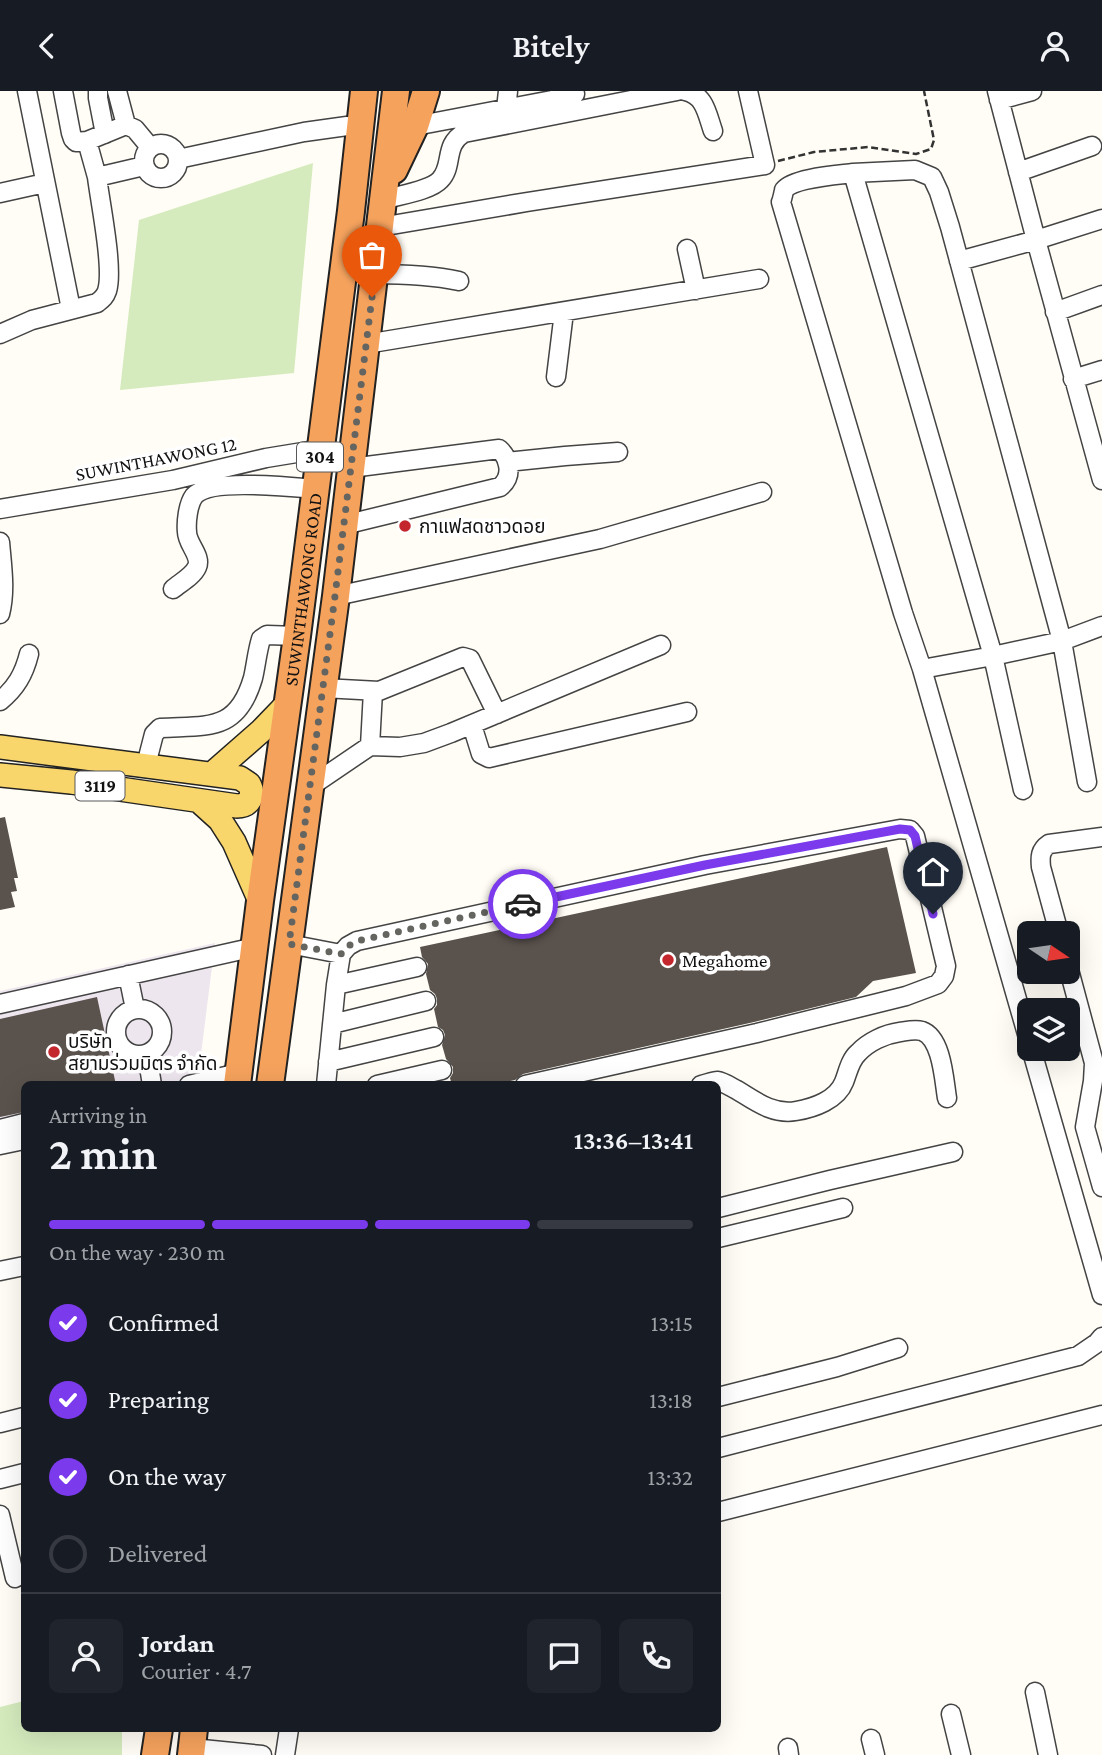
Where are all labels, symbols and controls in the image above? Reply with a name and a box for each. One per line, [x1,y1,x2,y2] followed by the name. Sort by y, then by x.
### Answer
[28,27,66,65] icon: back
[1036,27,1074,65] icon: person
[513,28,589,64] text: Bitely
[342,225,402,297] pin
[353,236,391,274] icon: bag
[74,433,238,485] street label: SUWINTHAWONG 12
[297,443,343,471] road number: 304
[280,492,326,687] street label: SUWINTHAWONG ROAD
[419,516,545,537] place label: กาแฟสดชาวดอย
[397,518,413,534] marker: กาแฟสดชาวดอย
[76,771,124,801] road number: 3119
[903,842,963,914] pin
[914,853,952,891] icon: home
[488,869,558,939] courier
[504,885,542,923] icon: car
[1017,921,1080,983] north arrow
[1017,921,1080,1061] map controls
[682,950,767,971] place label: Megahome
[660,952,676,968] marker: Megahome
[1017,998,1080,1061] button: layers
[68,1031,217,1074] place label: บริษัท สยามร่วมมิตร จำกัด
[46,1044,62,1060] marker: บริษัท สยามร่วมมิตร จำกัด
[49,1102,147,1128] text: Arriving in
[574,1126,693,1155] text: 13:36–13:41
[49,1128,157,1179] text: 2 min
[49,1239,225,1265] text: On the way · 230 m
[49,1304,87,1342] icon: check
[108,1308,219,1337] text: Confirmed
[651,1310,693,1336] text: 13:15
[49,1381,87,1419] icon: check
[108,1385,209,1414] text: Preparing
[649,1387,693,1413] text: 13:18
[49,1458,87,1496] icon: check
[108,1462,226,1491] text: On the way
[647,1464,693,1490] text: 13:32
[108,1539,207,1568] text: Delivered
[49,1619,123,1693] button: person
[527,1619,601,1693] button: chat
[619,1619,693,1693] button: phone
[141,1629,215,1658] text: Jordan
[141,1658,252,1684] text: Courier · 4.7

